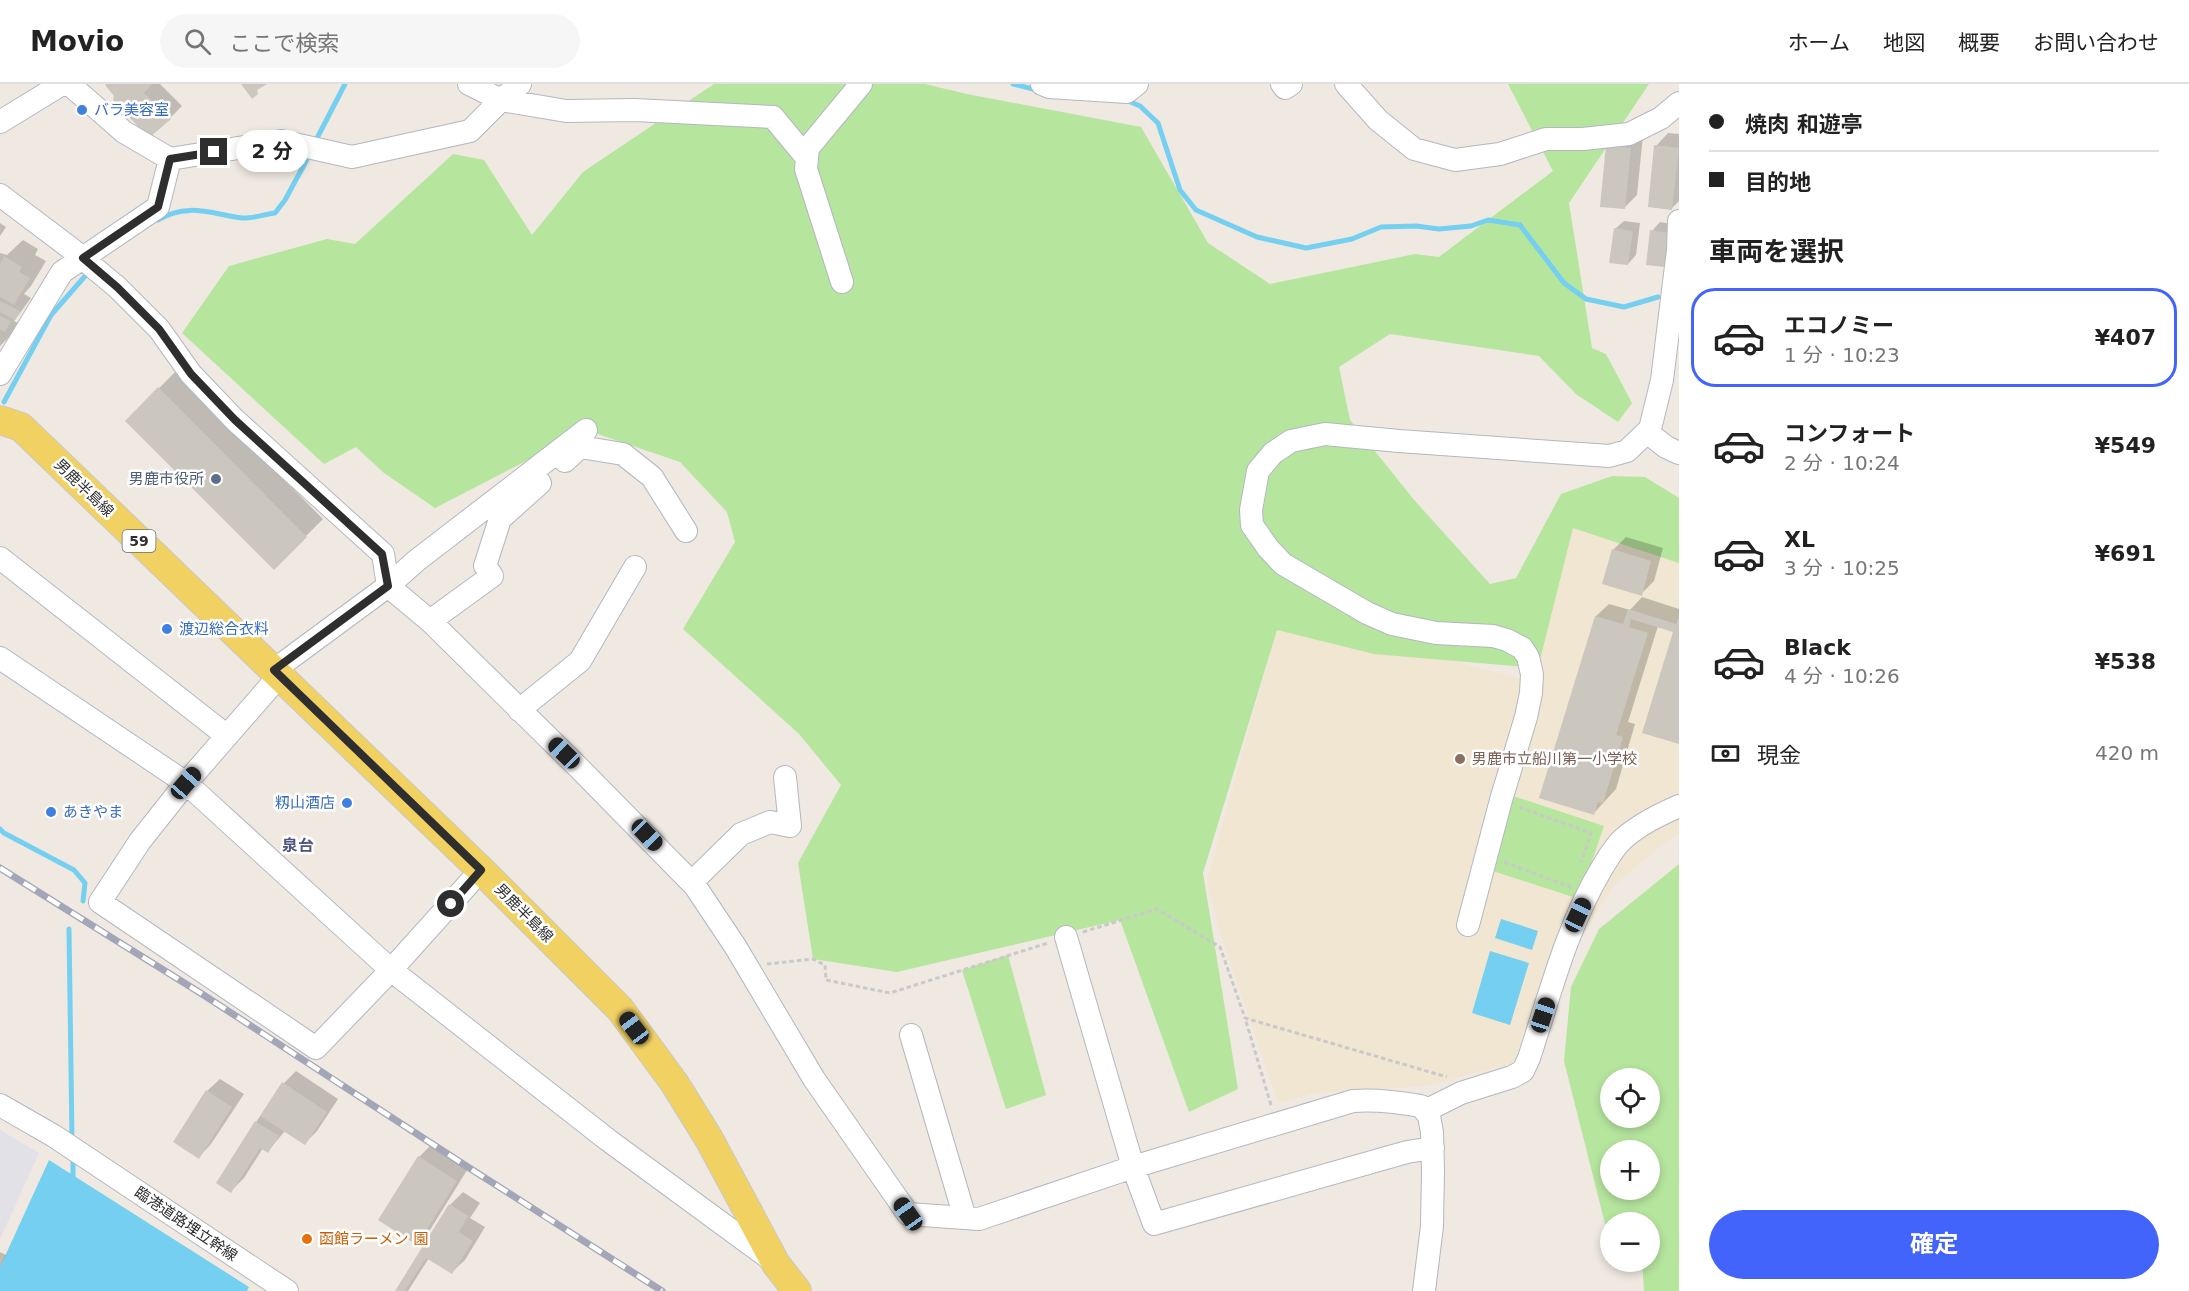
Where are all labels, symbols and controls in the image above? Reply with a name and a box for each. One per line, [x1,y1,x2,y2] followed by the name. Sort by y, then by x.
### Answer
[160,14,580,68] search box
[30,25,124,58] text: Movio
[181,25,214,58] icon: search
[229,31,339,56] text: ここで検索
[1788,31,1850,55] text: ホーム
[1883,31,1925,55] text: 地図
[1958,31,2000,55] text: 概要
[2033,31,2159,55] text: お問い合わせ
[94,101,169,119] place label: バラ美容室
[75,103,89,117] marker: バラ美容室
[1745,112,1863,137] text: 焼肉 和遊亭
[235,131,307,173] callout: 2 分
[200,138,227,165] route end
[252,139,292,163] text: 2 分
[1745,170,1811,195] text: 目的地
[1709,236,1844,267] text: 車両を選択
[1712,311,1766,365] icon: car
[1784,313,1894,338] text: エコノミー
[2095,325,2156,350] text: ¥407
[1784,343,1900,367] text: 1 分 · 10:23
[1712,419,1766,473] icon: car
[1784,421,1915,446] text: コンフォート
[2095,433,2156,458] text: ¥549
[1784,451,1900,475] text: 2 分 · 10:24
[51,455,117,521] street label: 男鹿半島線
[129,470,204,488] place label: 男鹿市役所
[209,472,223,486] marker: 男鹿市役所
[1712,527,1766,581] icon: car
[1784,527,1815,552] text: XL
[122,530,156,552] road number: 59
[2095,541,2156,566] text: ¥691
[1784,556,1900,580] text: 3 分 · 10:25
[179,620,269,638] place label: 渡辺総合衣料
[160,622,174,636] marker: 渡辺総合衣料
[1712,635,1766,689] icon: car
[1784,635,1851,660] text: Black
[2095,649,2156,674] text: ¥538
[1784,664,1900,688] text: 4 分 · 10:26
[545,734,583,772] car
[1709,737,1742,770] icon: cash
[2095,741,2159,765] text: 420 m
[1757,743,1801,768] text: 現金
[1472,750,1637,768] place label: 男鹿市立船川第一小学校
[1453,752,1467,766] marker: 男鹿市立船川第一小学校
[167,764,205,802] car
[275,794,335,812] place label: 籾山酒店
[340,796,354,810] marker: 籾山酒店
[63,803,123,821] place label: あきやま
[44,805,58,819] marker: あきやま
[628,816,666,854] car
[282,836,314,855] district label: 泉台
[491,880,557,946] street label: 男鹿半島線
[437,890,464,917] route start
[1562,895,1594,935] car
[1529,995,1557,1035] car
[616,1008,652,1048] car
[1600,1068,1660,1272] map controls
[1600,1068,1660,1128] button: locate
[1600,1140,1660,1200] button: +
[131,1183,241,1265] street label: 臨港道路埋立幹線
[890,1194,926,1234] car
[1709,1210,2159,1279] button: 確定
[1600,1212,1660,1272] button: −
[319,1230,428,1248] place label: 函館ラーメン 園
[300,1232,314,1246] marker: 函館ラーメン 園

